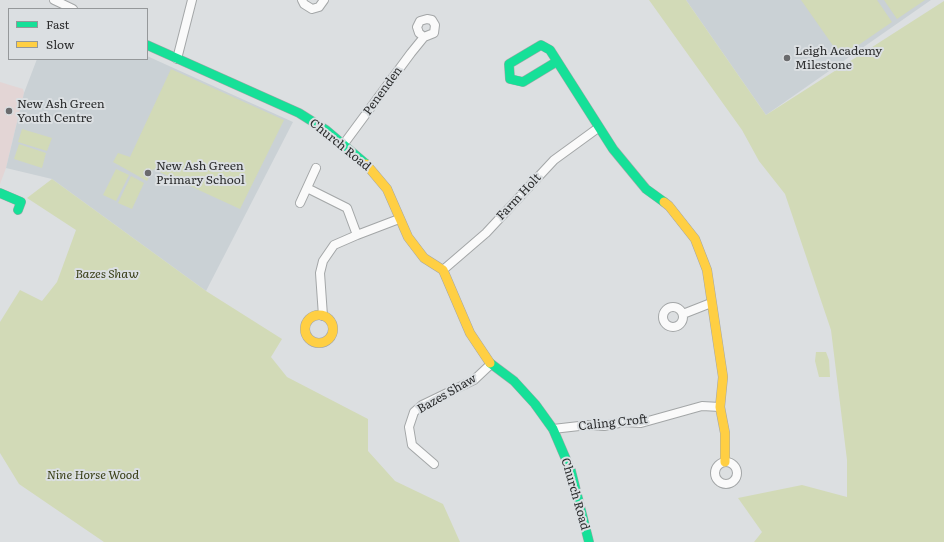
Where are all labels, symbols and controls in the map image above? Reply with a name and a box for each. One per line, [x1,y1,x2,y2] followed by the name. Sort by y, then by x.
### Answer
[8,8,148,60] legend
[46,15,69,33] text: Fast
[46,35,74,53] text: Slow
[795,44,882,72] place label: Leigh Academy Milestone
[782,53,792,63] marker: Leigh Academy Milestone
[361,64,405,118] street label: Penenden
[17,97,105,125] place label: New Ash Green Youth Centre
[4,106,14,116] marker: New Ash Green Youth Centre
[307,116,373,174] street label: Church Road
[156,159,245,187] place label: New Ash Green Primary School
[143,168,153,178] marker: New Ash Green Primary School
[494,171,544,223] street label: Farm Holt
[75,267,139,281] park label: Bazes Shaw
[415,371,479,417] street label: Bazes Shaw
[578,412,648,434] street label: Caling Croft
[558,456,592,532] street label: Church Road
[47,468,139,482] park label: Nine Horse Wood

